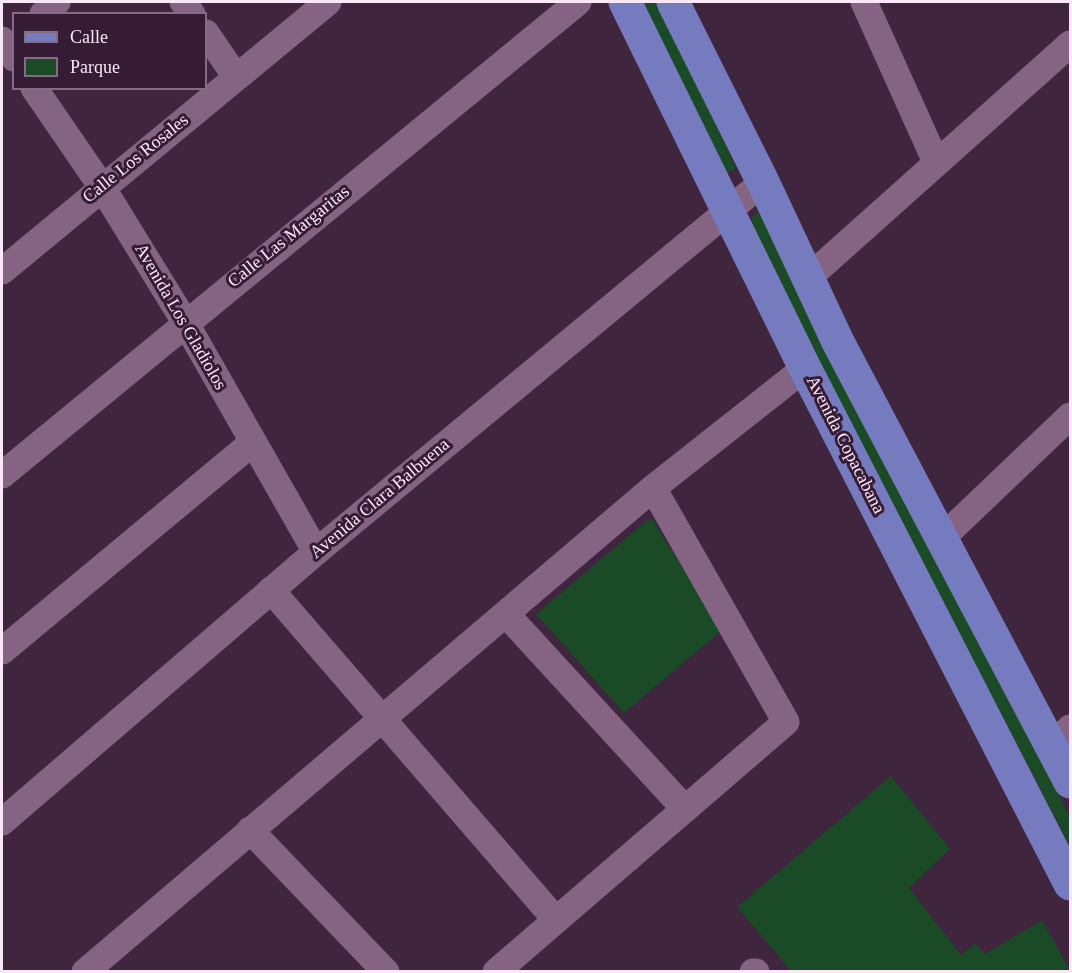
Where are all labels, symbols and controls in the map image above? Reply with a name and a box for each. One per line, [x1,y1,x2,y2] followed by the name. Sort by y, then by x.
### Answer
[12,12,207,90] legend
[70,27,108,47] text: Calle
[70,57,120,77] text: Parque
[79,110,193,208] street label: Calle Los Rosales
[224,181,354,293] street label: Calle Las Margaritas
[129,240,231,394] street label: Avenida Los Gladiolos
[801,372,889,518] street label: Avenida Copacabana
[306,434,454,564] street label: Avenida Clara Balbuena

